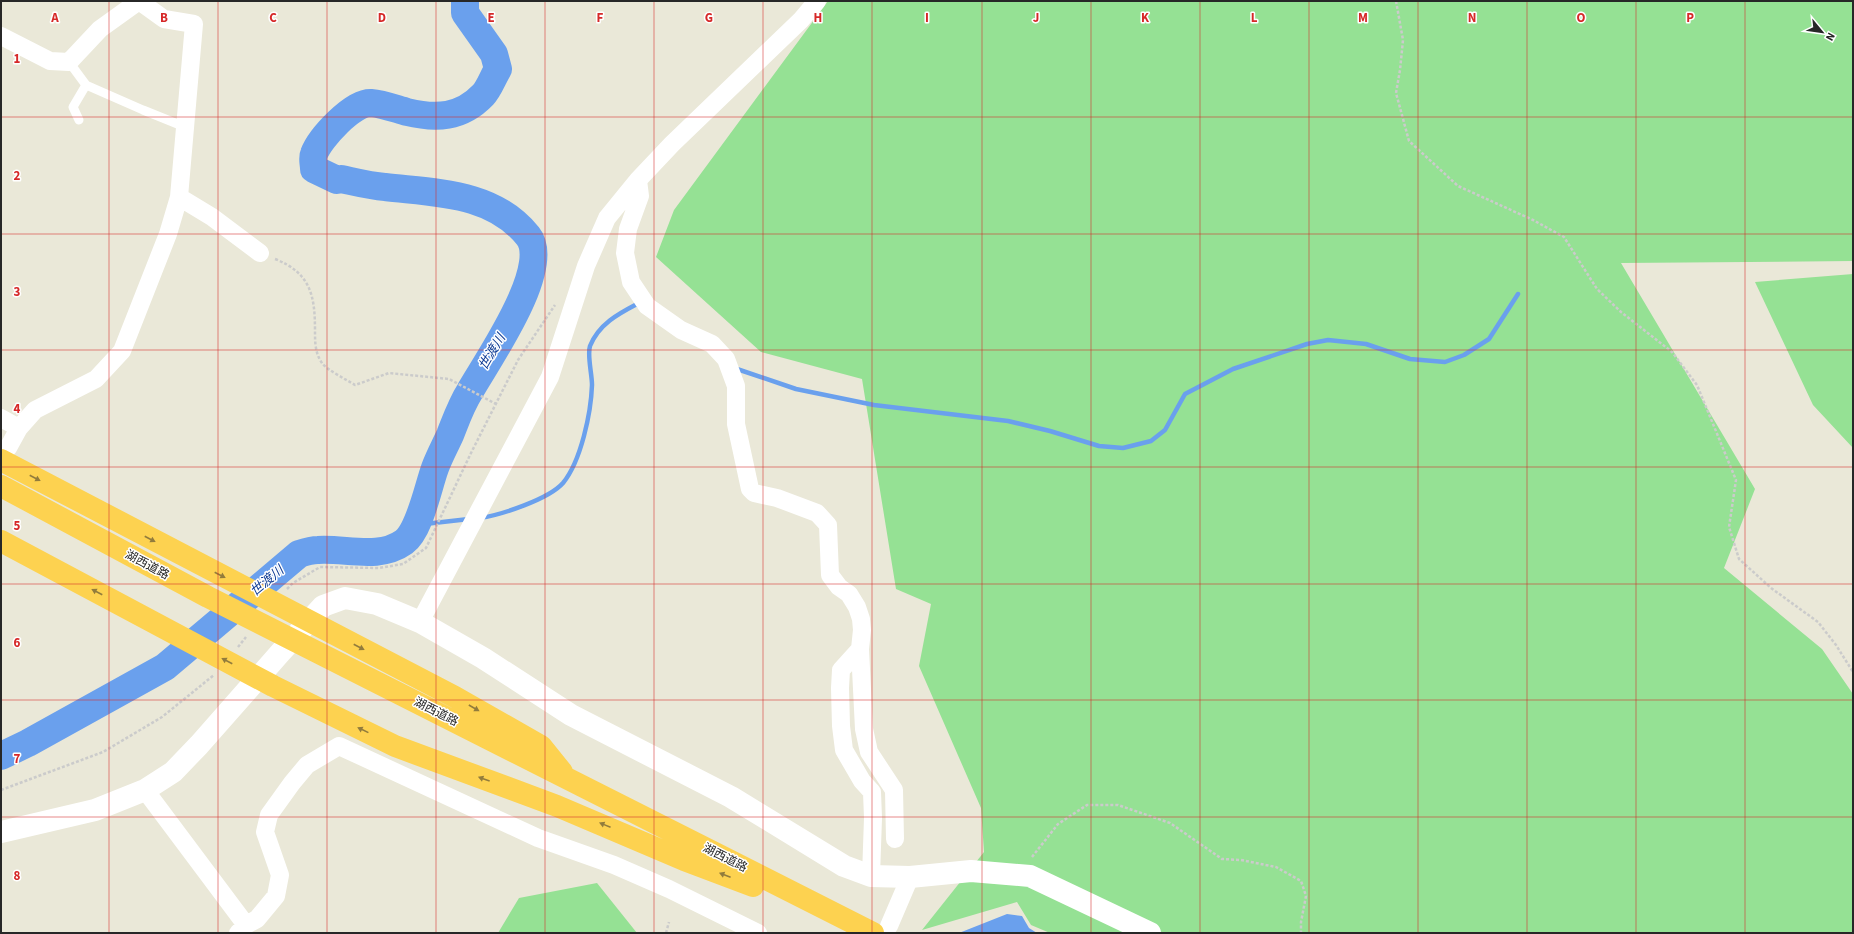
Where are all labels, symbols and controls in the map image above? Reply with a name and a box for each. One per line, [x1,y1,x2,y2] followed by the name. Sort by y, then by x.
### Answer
[50,9,59,27] text: A
[160,9,168,27] text: B
[269,9,277,27] text: C
[378,9,386,27] text: D
[487,9,495,27] text: E
[597,9,604,27] text: F
[705,9,713,27] text: G
[814,9,822,27] text: H
[925,9,929,27] text: I
[1033,9,1039,27] text: J
[1141,9,1150,27] text: K
[1251,9,1258,27] text: L
[1358,9,1368,27] text: M
[1468,9,1476,27] text: N
[1577,9,1586,27] text: O
[1686,9,1694,27] text: P
[1802,12,1842,52] north arrow
[1822,30,1839,43] text: N
[14,50,21,68] text: 1
[14,167,21,185] text: 2
[14,283,21,301] text: 3
[474,329,511,373] water label: 世渡川
[14,400,21,418] text: 4
[30,475,41,481] one-way arrow
[14,517,21,535] text: 5
[145,536,156,542] one-way arrow
[122,546,172,584] street label: 湖西道路
[246,560,289,600] water label: 世渡川
[214,572,226,578] one-way arrow
[91,589,103,596] one-way arrow
[14,634,21,652] text: 6
[353,643,365,650] one-way arrow
[221,658,232,664] one-way arrow
[411,694,461,730] street label: 湖西道路
[468,704,480,711] one-way arrow
[357,727,369,733] one-way arrow
[14,750,21,768] text: 7
[477,775,489,781] one-way arrow
[598,822,610,828] one-way arrow
[700,840,750,876] street label: 湖西道路
[14,867,21,885] text: 8
[718,872,730,878] one-way arrow

